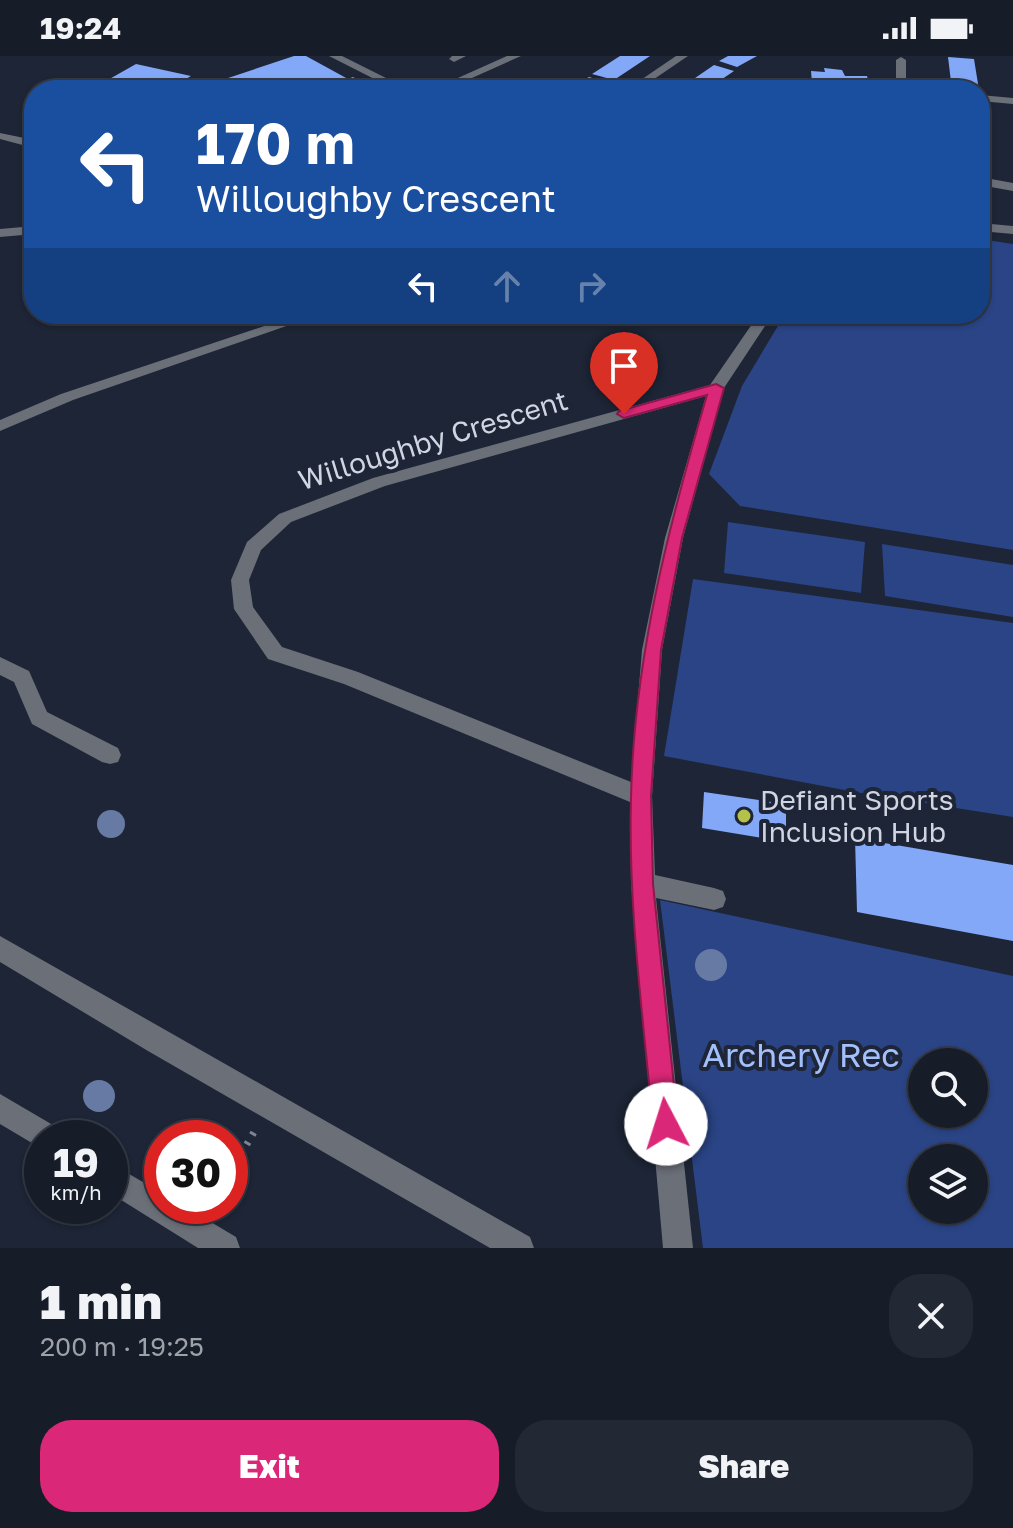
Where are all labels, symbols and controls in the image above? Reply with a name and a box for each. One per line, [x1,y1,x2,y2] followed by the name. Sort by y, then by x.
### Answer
[40,10,121,46] text: 19:24
[196,109,355,176] text: 170 m
[64,112,168,216] icon: left
[196,177,556,220] text: Willoughby Crescent
[401,264,445,308] icon: left
[485,264,529,308] icon: ahead
[569,264,613,308] icon: right
[590,332,658,414] pin
[602,344,646,388] icon: arrive
[294,383,572,496] street label: Willoughby Crescent
[760,783,954,848] place label: Defiant Sports Inclusion Hub
[735,807,753,825] marker: Defiant Sports Inclusion Hub
[702,1034,900,1074] park label: Archery Rec
[908,1048,988,1224] map controls
[908,1048,988,1128] button: search
[624,1082,708,1166] position arrow
[144,1120,248,1224] speed limit sign: 30
[53,1138,99,1186] text: 19
[908,1144,988,1224] button: layers
[51,1180,101,1204] text: km/h
[40,1272,162,1330] text: 1 min
[889,1274,973,1358] button: close
[40,1331,204,1362] text: 200 m · 19:25
[40,1420,499,1512] button: Exit
[515,1420,973,1512] button: Share

